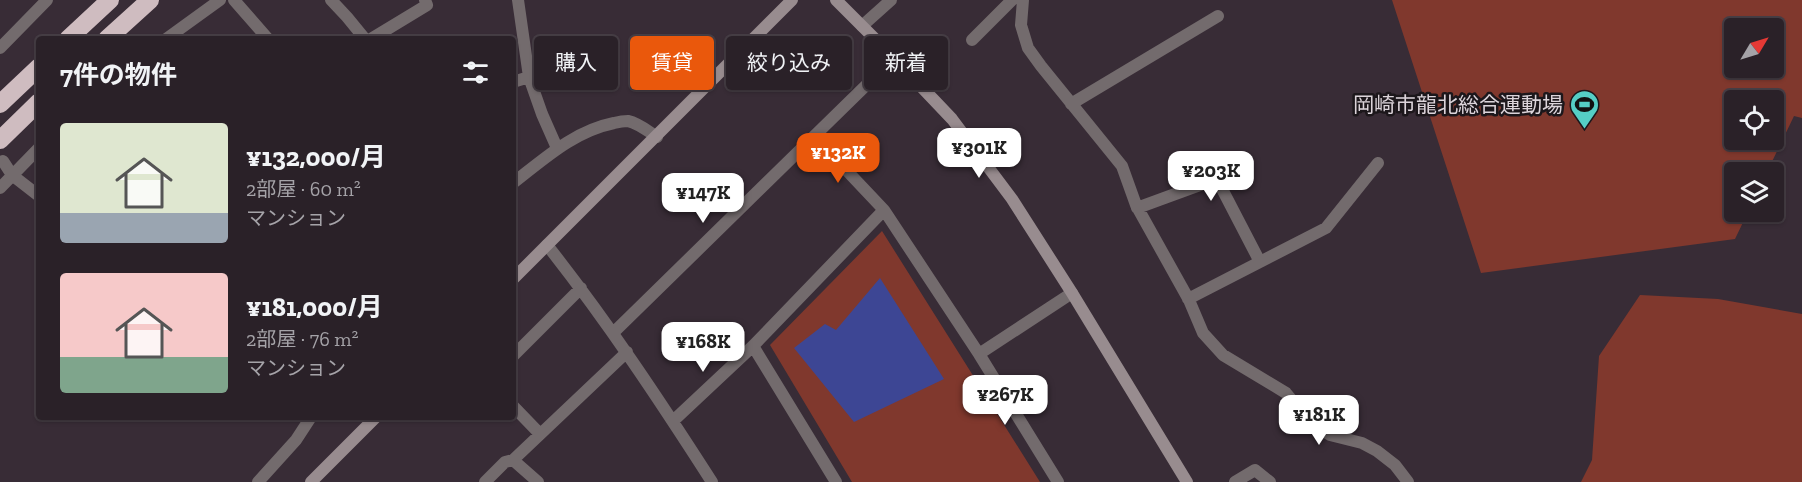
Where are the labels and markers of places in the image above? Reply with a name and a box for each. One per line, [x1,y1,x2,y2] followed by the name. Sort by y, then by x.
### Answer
[1568,88,1600,130] sports icon: 岡崎市龍北総合運動場
[1353,92,1563,117] place label: 岡崎市龍北総合運動場
[937,128,1021,179] pin: ¥301K
[796,133,880,184] pin: ¥132K
[1169,151,1253,202] pin: ¥203K
[661,173,745,224] pin: ¥147K
[661,322,745,373] pin: ¥168K
[963,375,1047,426] pin: ¥267K
[1277,395,1361,446] pin: ¥181K

